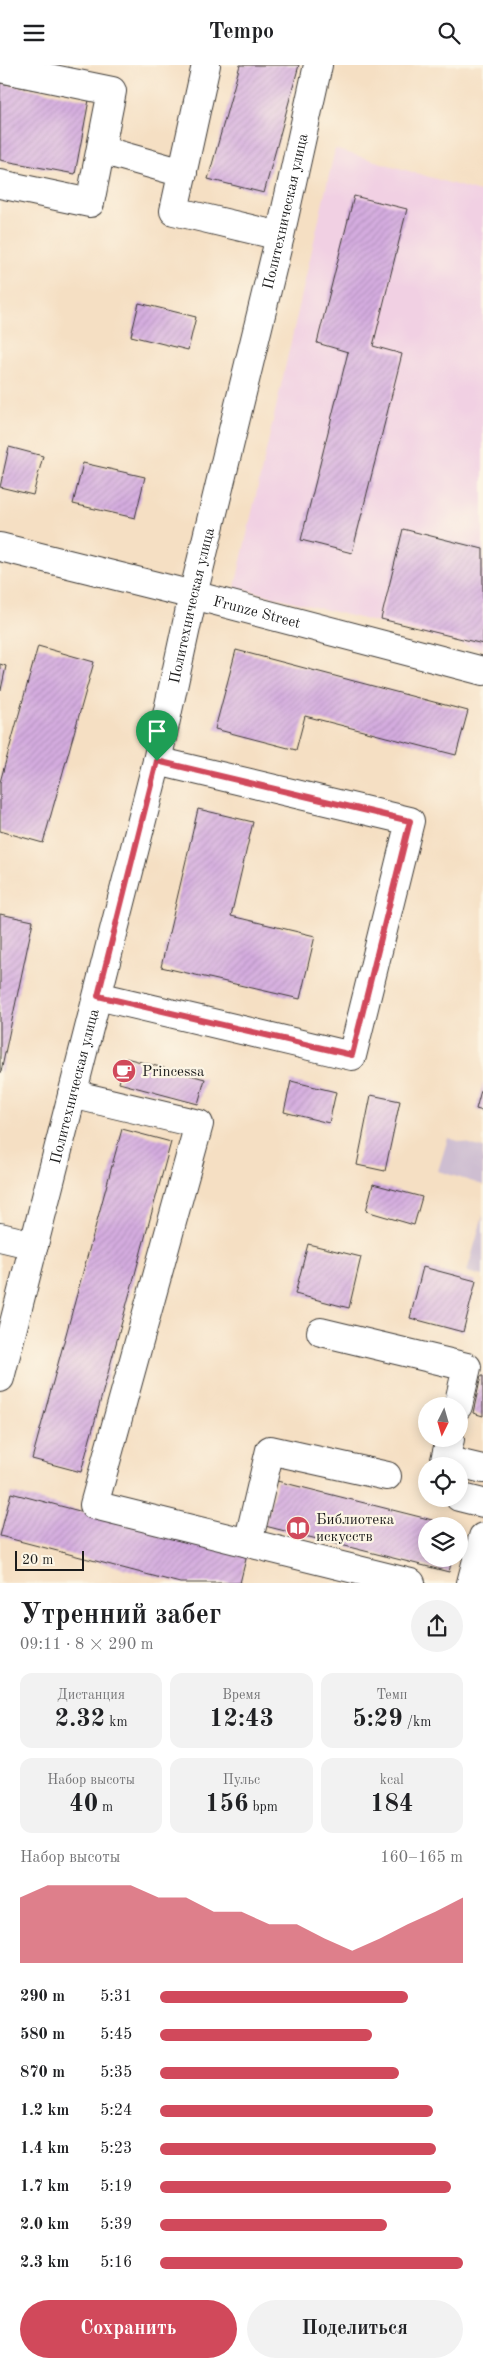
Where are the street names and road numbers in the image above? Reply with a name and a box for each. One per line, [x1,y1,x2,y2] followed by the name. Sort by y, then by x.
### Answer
[261,132,312,291] street label: Политехническая улица
[168,526,218,685] street label: Политехническая улица
[211,595,302,632] street label: Frunze Street
[49,1007,103,1166] street label: Политехническая улица

